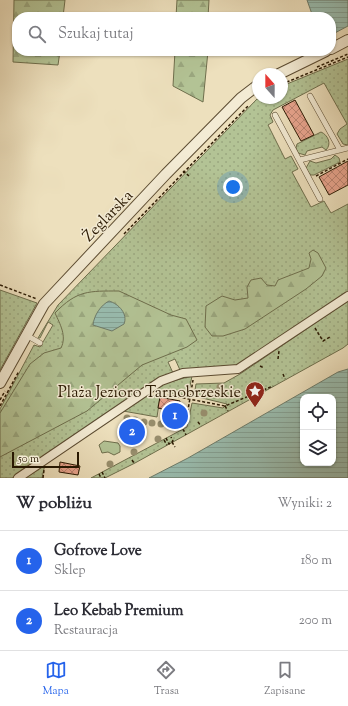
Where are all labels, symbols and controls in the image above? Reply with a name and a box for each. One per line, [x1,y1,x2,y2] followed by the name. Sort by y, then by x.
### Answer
[12,12,336,56] search box
[26,23,48,45] icon: search
[58,24,133,45] text: Szukaj tutaj
[252,68,288,104] north arrow
[223,177,243,197] your location
[78,185,140,248] street label: Żeglarska
[244,380,266,408] place icon: Plaża Jezioro Tarnobrzeskie
[58,382,241,405] place label: Plaża Jezioro Tarnobrzeskie
[300,394,336,466] map controls
[300,394,336,430] button: locate
[162,401,188,431] pin: 1
[119,417,145,447] pin: 2
[300,430,336,466] button: layers
[12,450,79,469] scale bar
[18,451,39,467] text: 50 m
[16,492,92,516] text: W pobliżu
[277,495,332,513] text: Wyniki: 2
[54,541,142,562] text: Gofrove Love
[27,552,31,570] text: 1
[301,552,332,570] text: 180 m
[54,562,86,580] text: Sklep
[54,601,183,622] text: Leo Kebab Premium
[26,612,32,630] text: 2
[299,612,332,630] text: 200 m
[54,622,118,640] text: Restauracja
[43,659,69,699] tab: Mapa
[154,659,179,699] tab: Trasa
[264,659,305,699] tab: Zapisane

